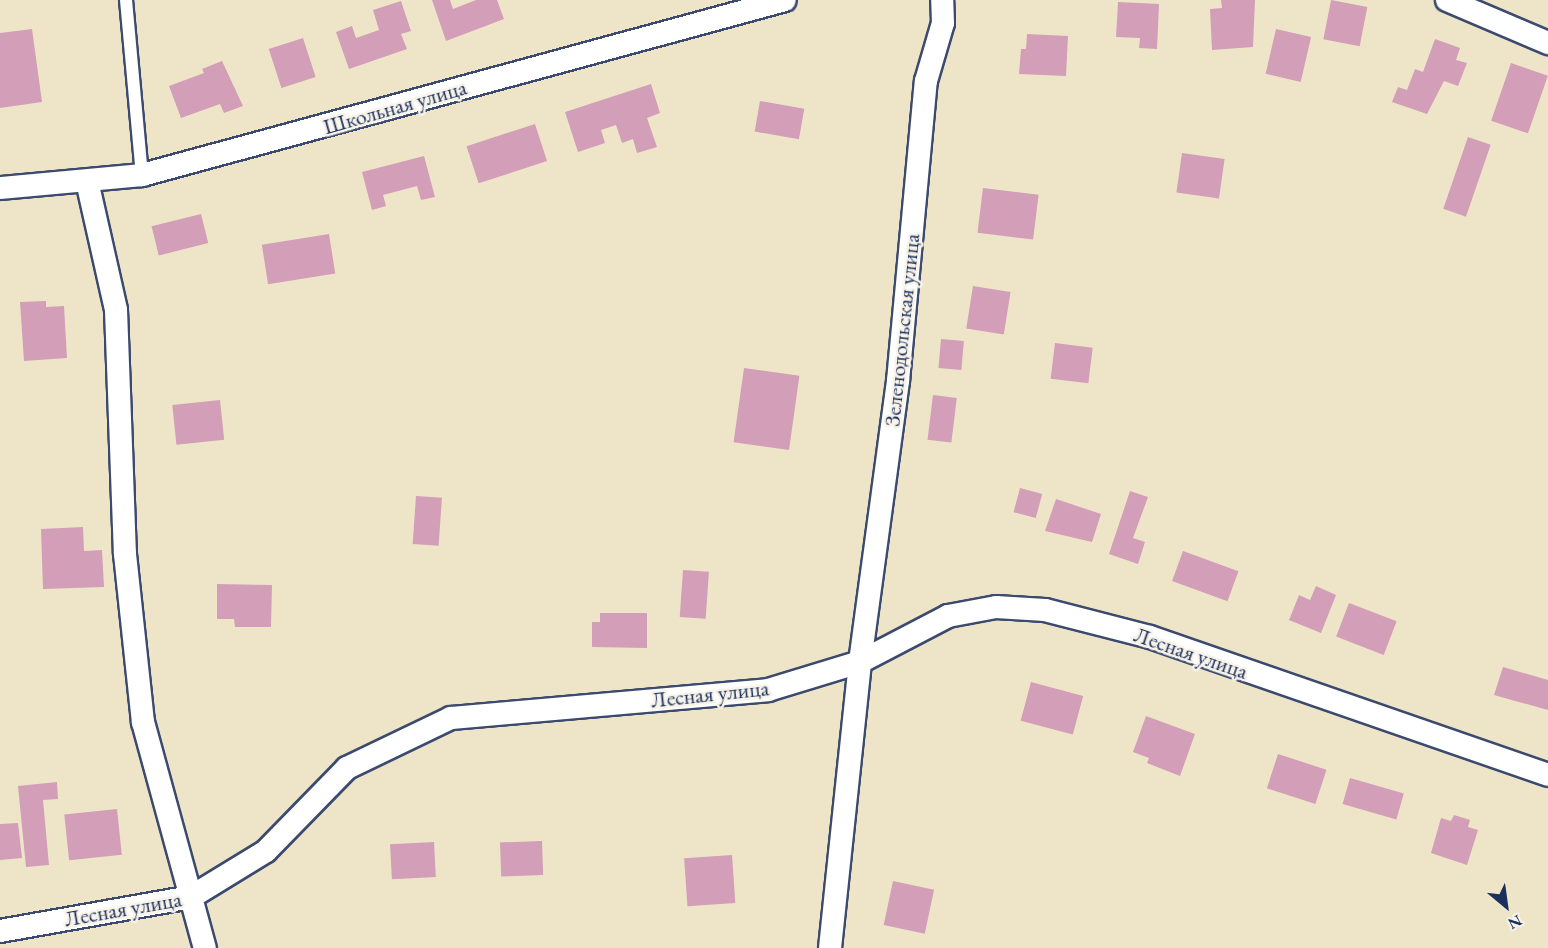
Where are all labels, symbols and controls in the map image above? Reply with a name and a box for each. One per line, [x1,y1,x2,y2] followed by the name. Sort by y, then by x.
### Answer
[320,74,470,140] street label: Школьная улица
[879,232,925,428] street label: Зеленодольская улица
[1131,621,1251,685] street label: Лесная улица
[650,675,770,713] street label: Лесная улица
[1476,876,1536,936] north arrow
[62,886,184,932] street label: Лесная улица
[1504,910,1526,935] text: N

